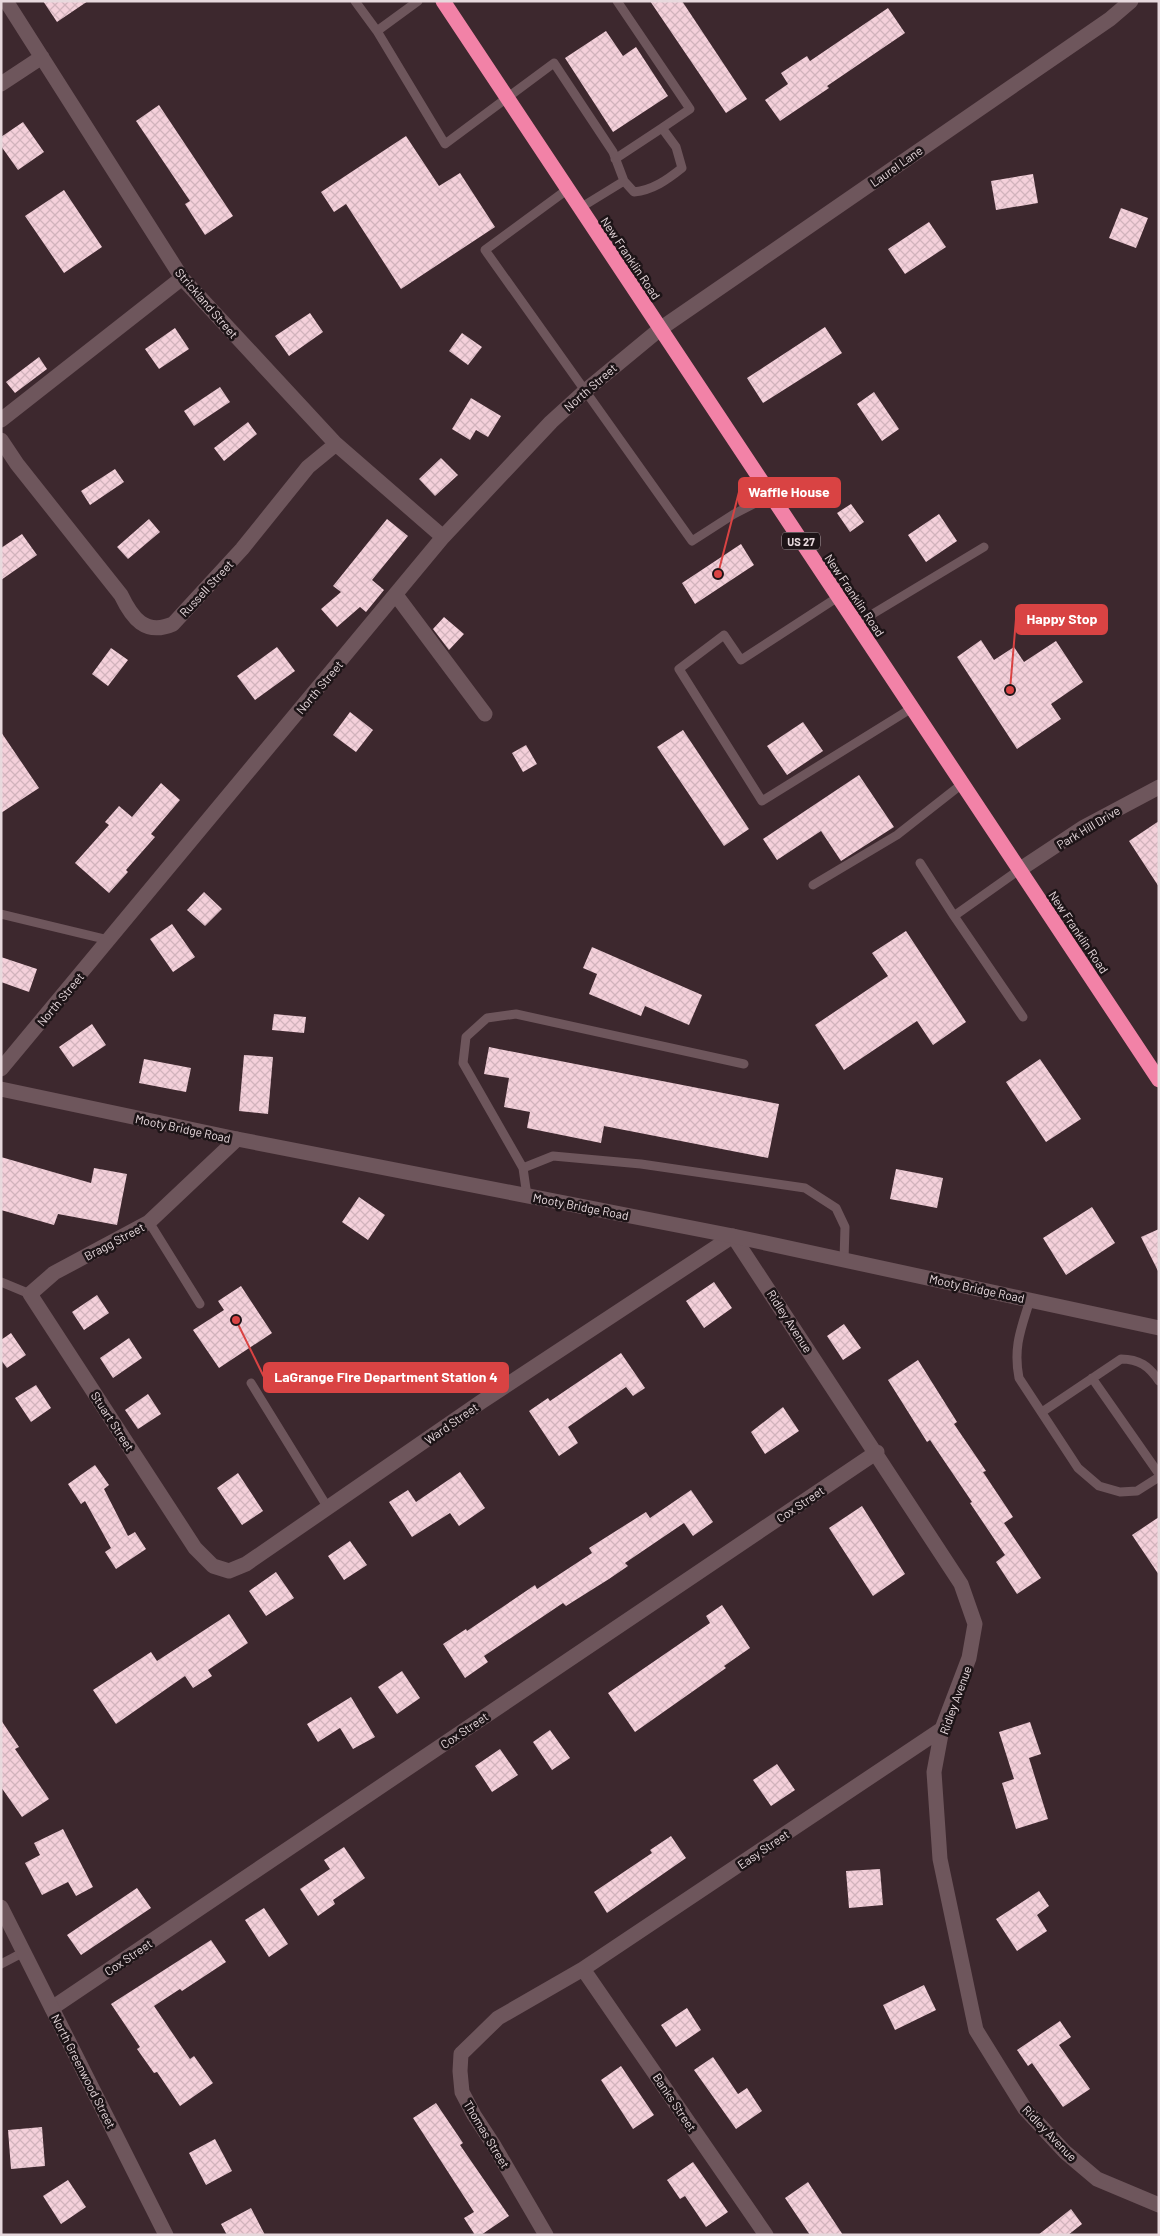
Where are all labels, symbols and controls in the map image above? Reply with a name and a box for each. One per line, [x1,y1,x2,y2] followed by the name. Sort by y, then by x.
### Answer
[867,143,925,189] street label: Laurel Lane
[598,214,664,302] street label: New Franklin Road
[173,265,241,341] street label: Strickland Street
[561,360,619,414] street label: North Street
[739,478,840,507] callout: Waffle House
[748,483,830,500] text: Waffle House
[782,532,820,550] road number: US 27
[822,551,888,639] street label: New Franklin Road
[176,557,236,619] street label: Russell Street
[1016,605,1107,634] callout: Happy Stop
[1027,610,1098,627] text: Happy Stop
[293,658,345,716] street label: North Street
[1054,803,1122,851] street label: Park Hill Drive
[1046,888,1112,976] street label: New Franklin Road
[34,970,86,1028] street label: North Street
[134,1111,232,1145] street label: Mooty Bridge Road
[532,1190,630,1222] street label: Mooty Bridge Road
[82,1219,146,1263] street label: Bragg Street
[928,1271,1026,1305] street label: Mooty Bridge Road
[765,1287,815,1355] street label: Ridley Avenue
[264,1363,508,1392] callout: LaGrange Fire Department Station 4
[274,1368,498,1385] text: LaGrange Fire Department Station 4
[89,1389,137,1453] street label: Stuart Street
[422,1399,480,1447] street label: Ward Street
[773,1483,827,1525] street label: Cox Street
[936,1664,974,1736] street label: Ridley Avenue
[437,1709,491,1751] street label: Cox Street
[734,1827,792,1871] street label: Easy Street
[101,1936,155,1978] street label: Cox Street
[49,2011,119,2131] street label: North Greenwood Street
[650,2070,700,2134] street label: Banks Street
[461,2098,513,2170] street label: Thomas Street
[1020,2102,1080,2164] street label: Ridley Avenue

